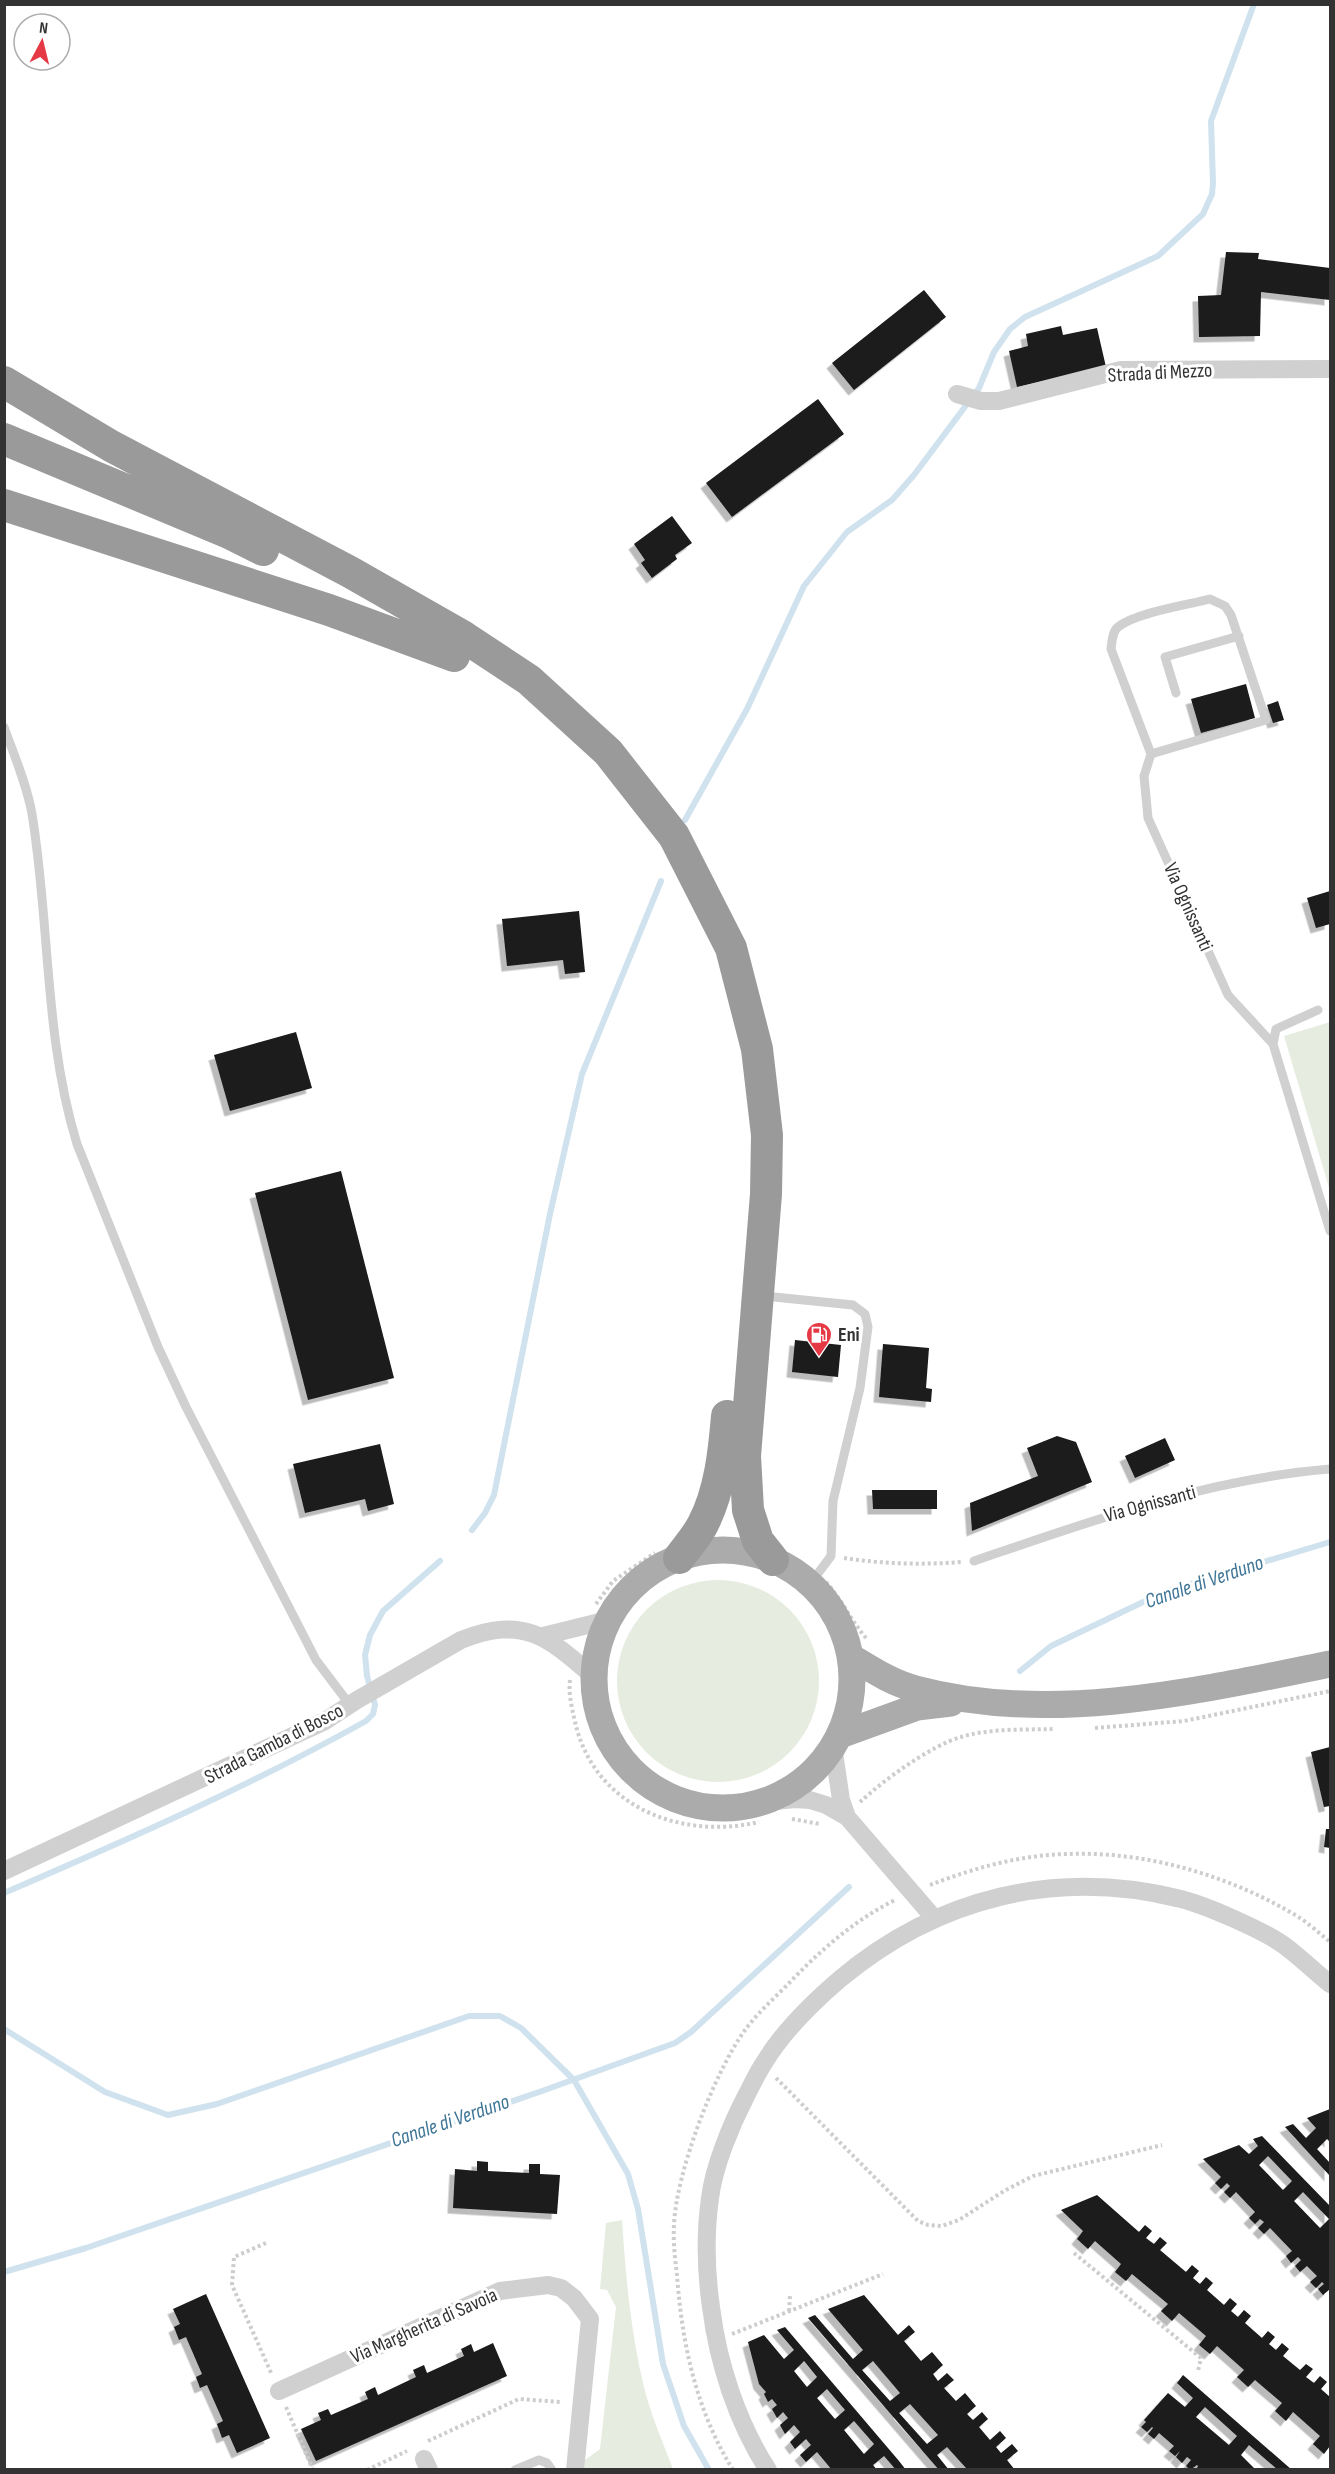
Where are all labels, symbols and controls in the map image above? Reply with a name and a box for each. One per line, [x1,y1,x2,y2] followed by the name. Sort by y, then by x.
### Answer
[12,12,72,72] north arrow
[38,19,49,39] text: N
[1107,358,1213,388] street label: Strada di Mezzo
[1158,859,1218,955] street label: Via Ognissanti
[804,1320,834,1358] fuel station icon: Eni
[838,1323,860,1347] place label: Eni
[1101,1480,1199,1528] street label: Via Ognissanti
[1142,1550,1267,1614] water label: Canale di Verduno
[201,1699,347,1789] street label: Strada Gamba di Bosco
[388,2089,513,2153] water label: Canale di Verduno
[347,2283,501,2369] street label: Via Margherita di Savoia

